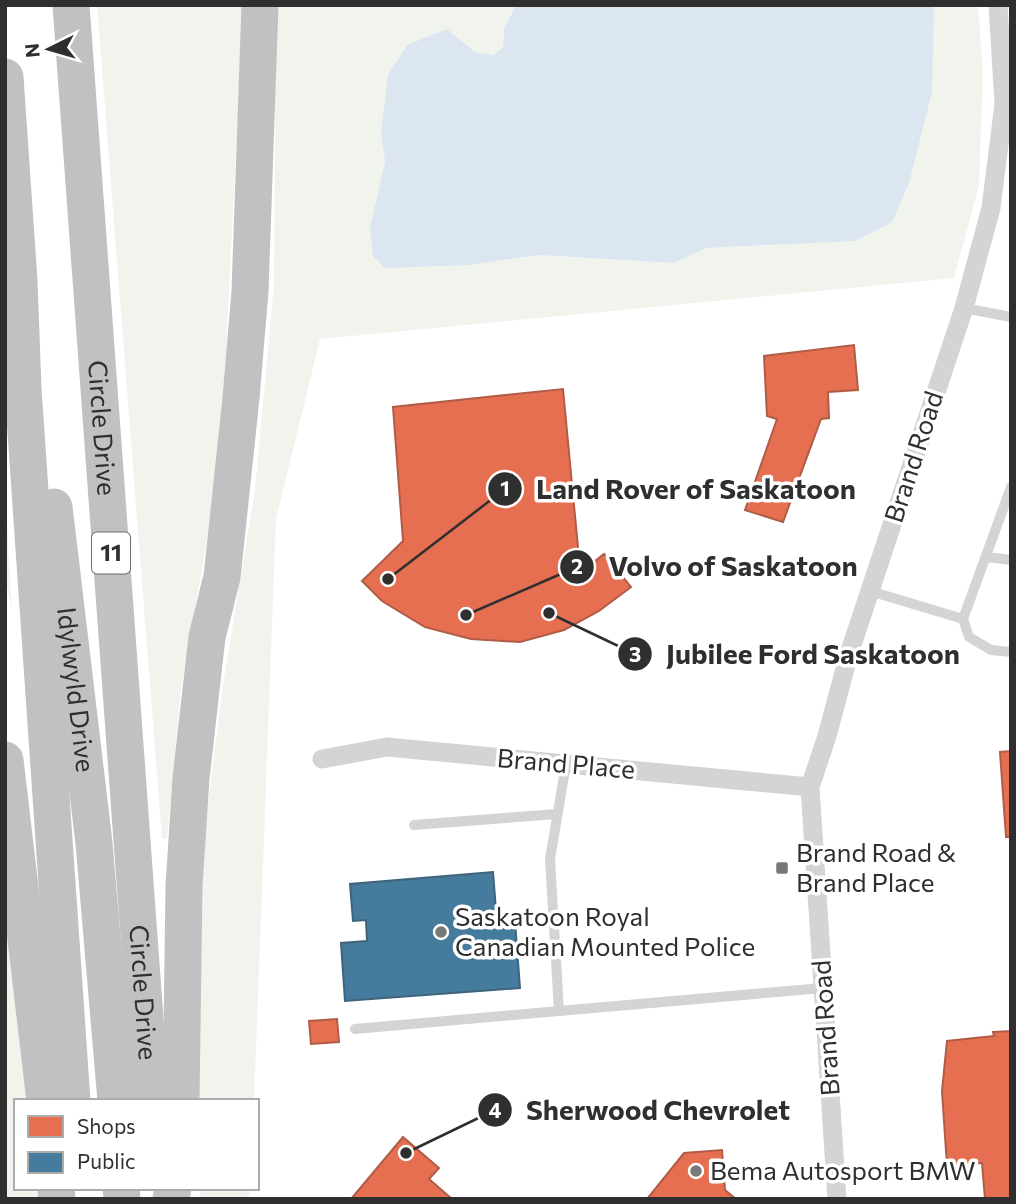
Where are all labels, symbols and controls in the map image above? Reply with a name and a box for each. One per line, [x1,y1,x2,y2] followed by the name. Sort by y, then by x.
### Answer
[14,14,84,84] north arrow
[19,42,44,59] text: N
[83,359,124,496] street label: Circle Drive
[877,387,948,526] street label: Brand Road
[487,465,870,514] callout: Land Rover of Saskatoon
[536,471,856,505] text: Land Rover of Saskatoon
[500,475,510,500] text: 1
[92,532,130,574] road number: 11
[559,542,872,591] callout: Volvo of Saskatoon
[608,548,858,582] text: Volvo of Saskatoon
[571,553,583,578] text: 2
[52,605,102,774] street label: Idylwyld Drive
[617,630,974,679] callout: Jubilee Ford Saskatoon
[666,636,960,670] text: Jubilee Ford Saskatoon
[629,641,641,666] text: 3
[496,741,636,784] street label: Brand Place
[796,836,956,897] place label: Brand Road & Brand Place
[774,860,790,876] marker: Brand Road & Brand Place
[455,900,755,961] place label: Saskatoon Royal Canadian Mounted Police
[124,924,165,1061] street label: Circle Drive
[433,924,449,940] marker: Saskatoon Royal Canadian Mounted Police
[804,959,845,1097] street label: Brand Road
[477,1086,804,1135] callout: Sherwood Chevrolet
[526,1092,790,1126] text: Sherwood Chevrolet
[489,1097,502,1122] text: 4
[14,1099,259,1190] legend
[77,1113,136,1138] text: Shops
[77,1148,135,1173] text: Public
[710,1154,976,1185] place label: Bema Autosport BMW
[688,1163,704,1179] marker: Bema Autosport BMW

